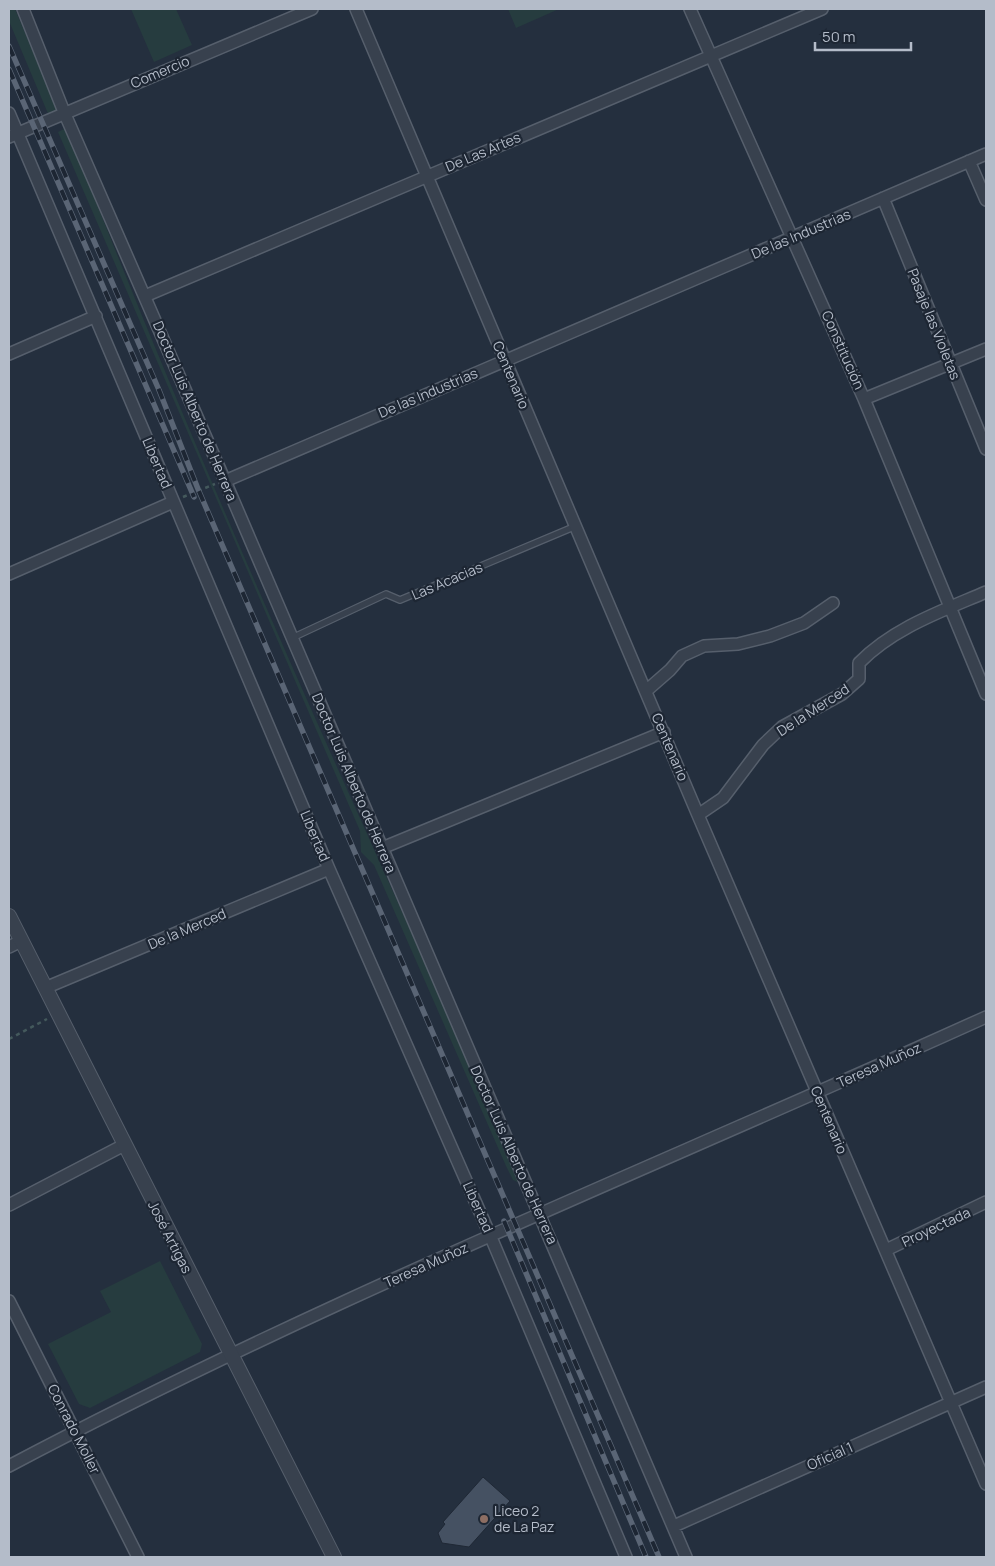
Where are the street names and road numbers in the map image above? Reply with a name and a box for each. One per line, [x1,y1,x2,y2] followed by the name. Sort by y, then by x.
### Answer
[127,51,192,92] street label: Comercio
[442,127,523,176] street label: De Las Artes
[748,204,853,263] street label: De las Industrias
[903,265,965,382] street label: Pasaje las Violetas
[818,307,869,392] street label: Constitución
[149,318,242,504] street label: Doctor Luis Alberto de Herrera
[489,338,534,412] street label: Centenario
[375,363,480,422] street label: De las Industrias
[138,434,177,491] street label: Libertad
[408,557,485,604] street label: Las Acacias
[773,679,853,740] street label: De la Merced
[308,690,401,876] street label: Doctor Luis Alberto de Herrera
[648,710,693,784] street label: Centenario
[296,807,335,864] street label: Libertad
[145,904,229,954] street label: De la Merced
[834,1038,924,1092] street label: Teresa Muñoz
[466,1063,562,1247] street label: Doctor Luis Alberto de Herrera
[807,1083,852,1157] street label: Centenario
[459,1178,498,1235] street label: Libertad
[144,1197,197,1276] street label: José Artigas
[898,1202,973,1251] street label: Proyectada
[381,1238,471,1292] street label: Teresa Muñoz
[44,1381,105,1477] street label: Conrado Moller
[804,1437,856,1474] street label: Oficial 1

